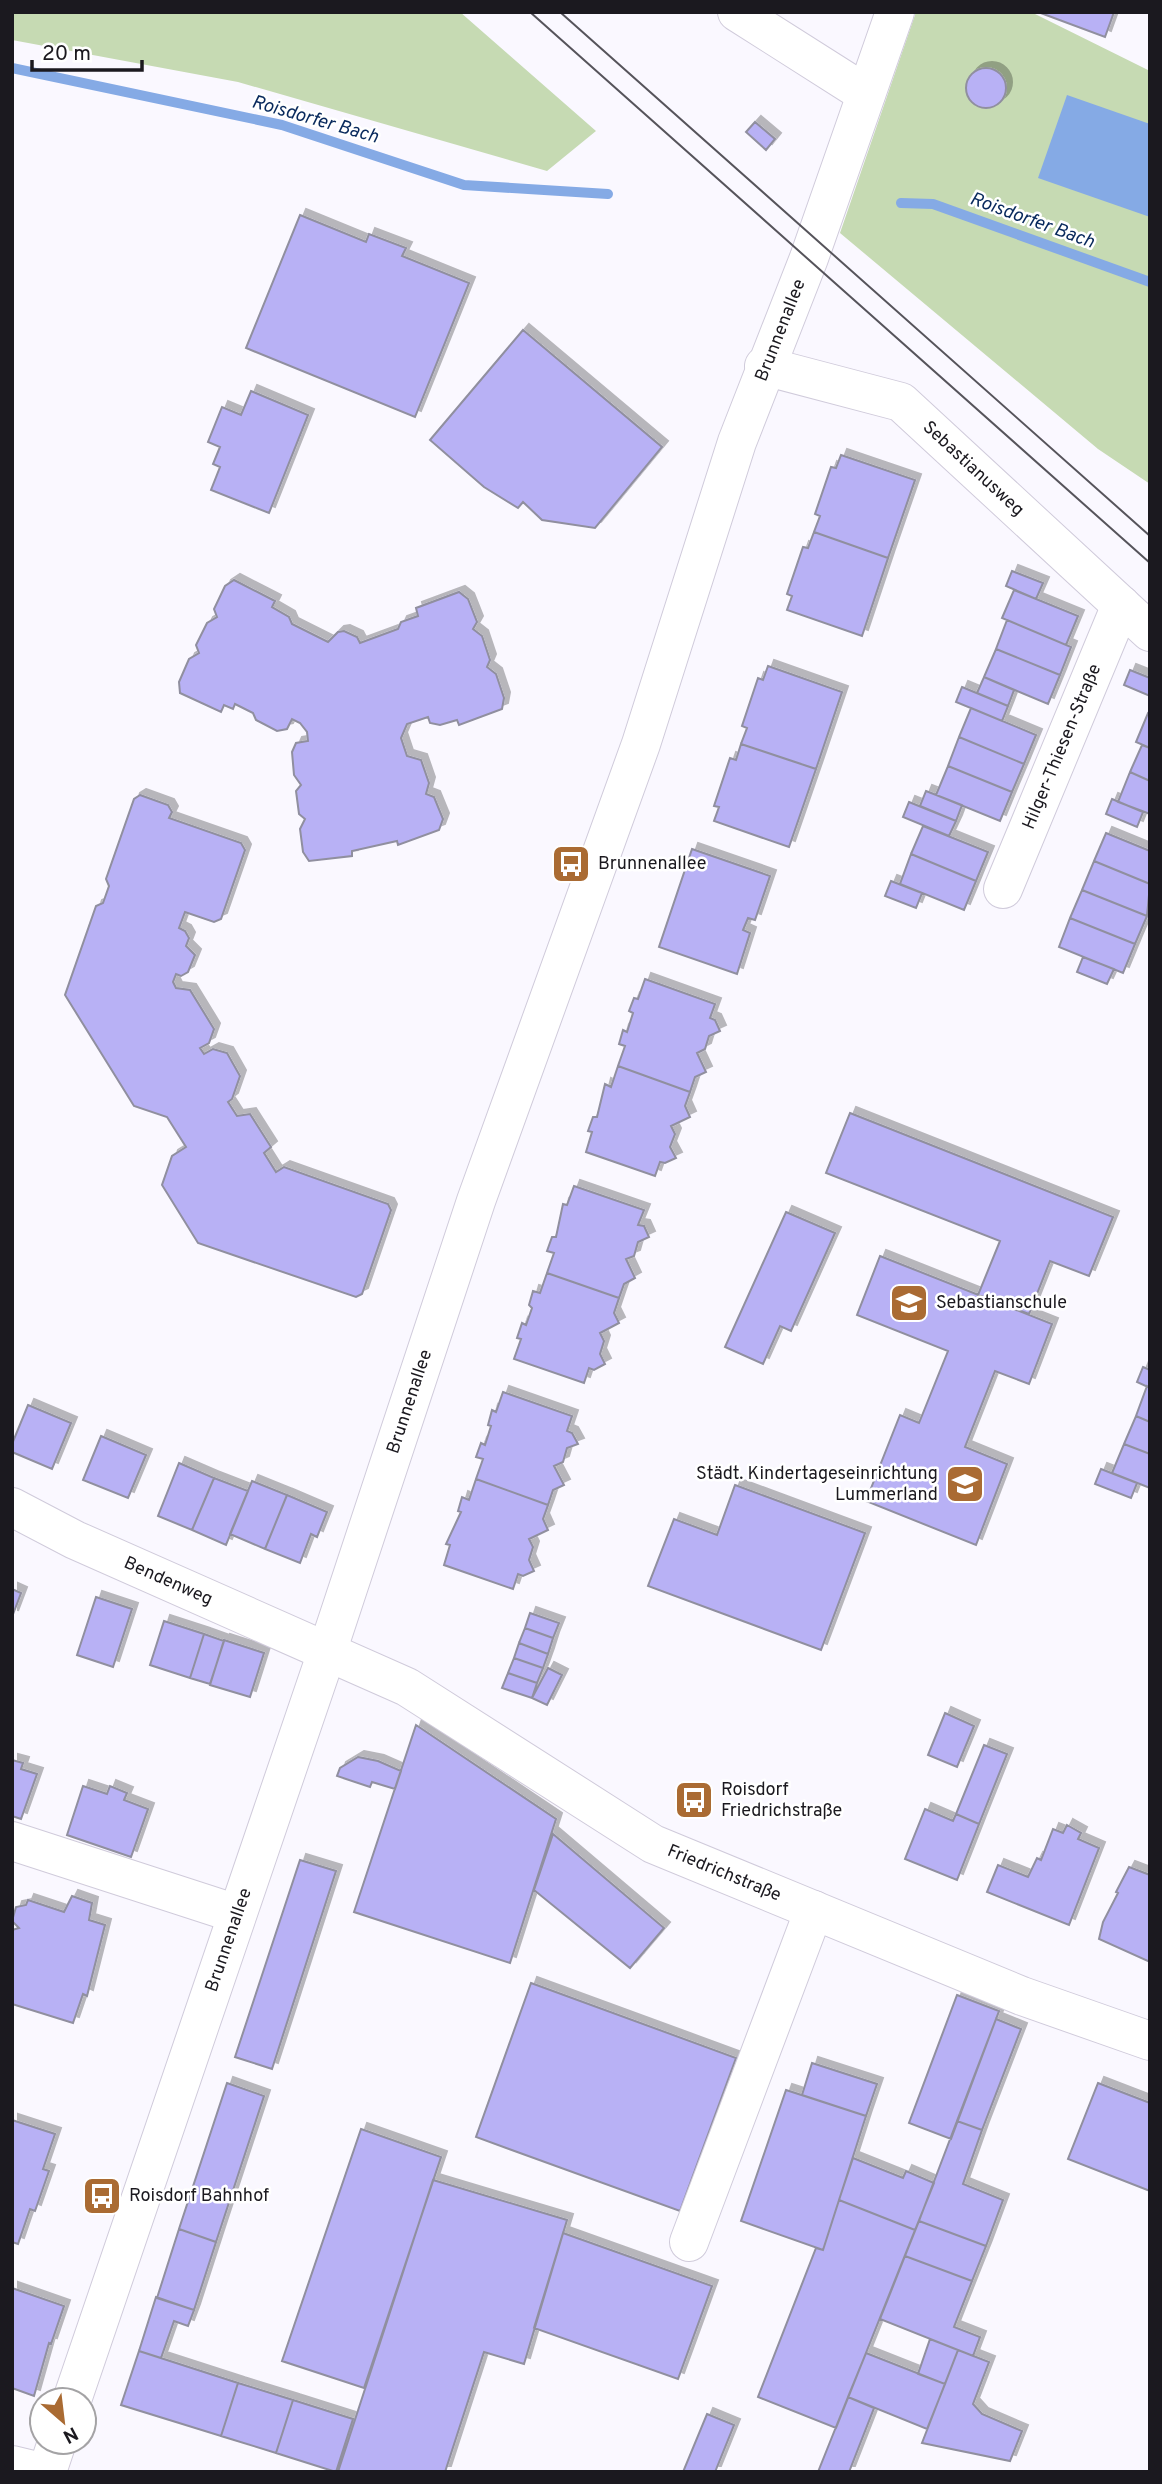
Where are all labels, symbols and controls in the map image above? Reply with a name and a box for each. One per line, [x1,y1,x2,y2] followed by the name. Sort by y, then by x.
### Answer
[32,28,142,72] scale bar
[42,41,91,68] text: 20 m
[249,90,382,150] water label: Roisdorfer Bach
[966,187,1098,255] water label: Roisdorfer Bach
[750,276,811,385] street label: Brunnenallee
[918,416,1029,521] street label: Sebastianusweg
[1017,661,1107,833] street label: Hilger-Thiesen-Straße
[550,843,592,885] bus stop icon: Brunnenallee
[598,853,706,876] place label: Brunnenallee
[888,1282,930,1324] school or university icon: Sebastianschule
[936,1292,1067,1315] place label: Sebastianschule
[382,1347,438,1457] street label: Brunnenallee
[696,1463,938,1507] place label: Städt. Kindertageseinrichtung Lummerland
[944,1463,986,1505] school or university icon: Städt. Kindertageseinrichtung Lummerland
[120,1551,216,1611] street label: Bendenweg
[673,1779,715,1821] bus stop icon: Roisdorf Friedrichstraße
[721,1779,842,1823] place label: Roisdorf Friedrichstraße
[664,1840,785,1907] street label: Friedrichstraße
[200,1885,257,1995] street label: Brunnenallee
[81,2175,123,2217] bus stop icon: Roisdorf Bahnhof
[129,2185,269,2208] place label: Roisdorf Bahnhof
[28,2386,98,2456] north arrow
[58,2420,82,2448] text: N

